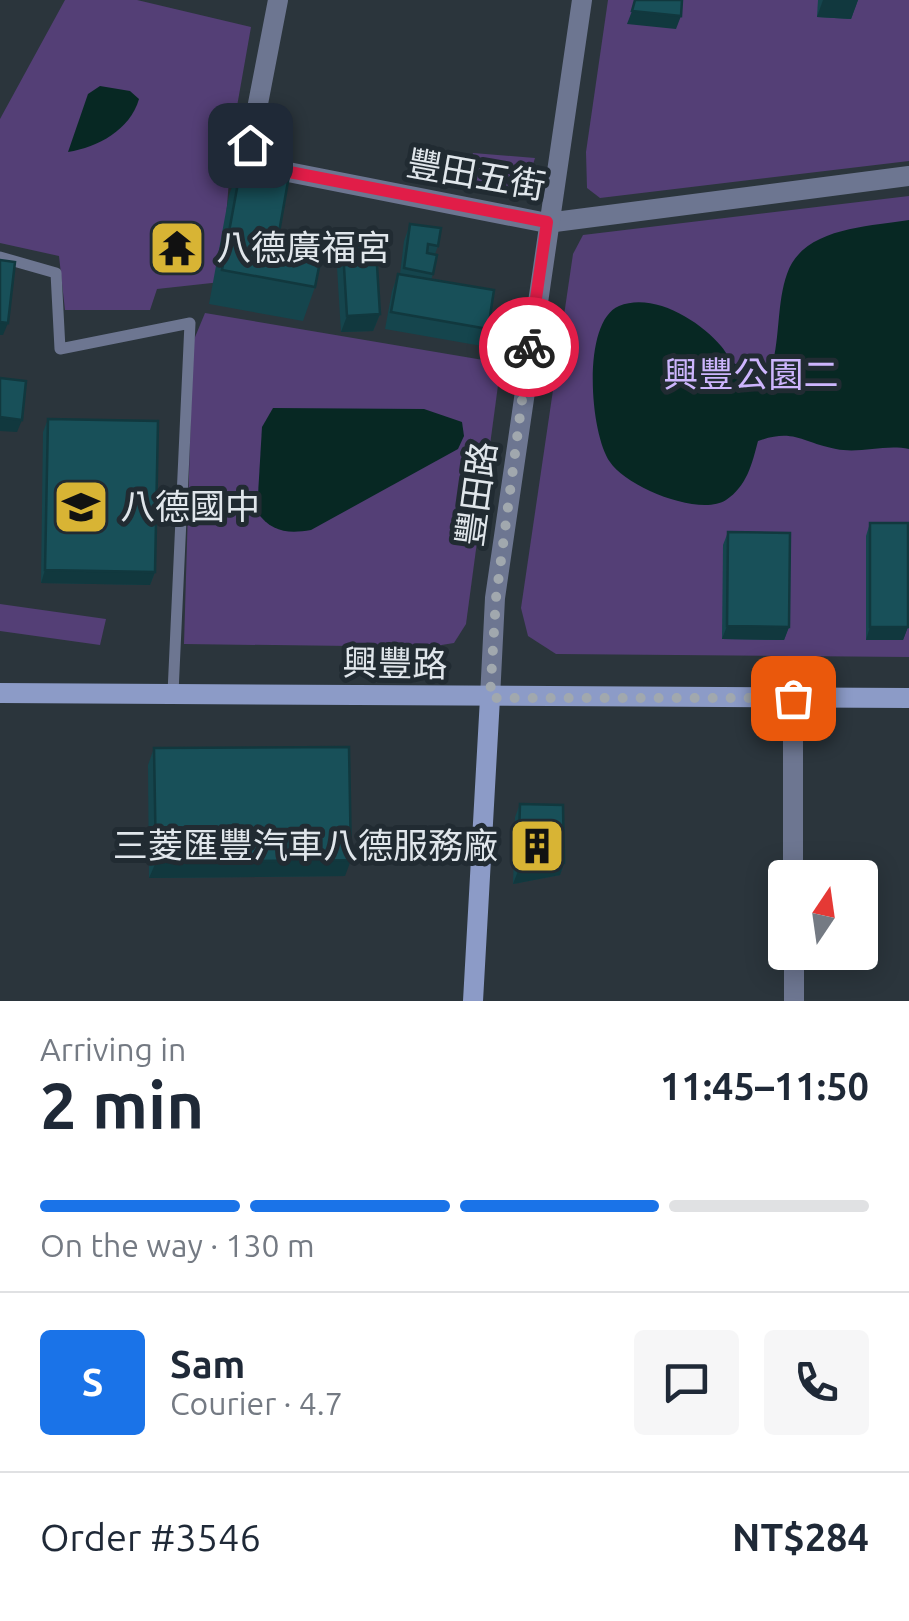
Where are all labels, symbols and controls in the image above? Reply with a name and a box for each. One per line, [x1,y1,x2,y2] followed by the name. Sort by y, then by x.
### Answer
[208,103,293,188] pin
[223,118,278,173] icon: home
[404,142,549,206] street label: 豐田五街
[147,218,207,278] temple icon: 八德廣福宮
[216,227,391,267] place label: 八德廣福宮
[479,297,579,397] courier
[502,320,557,375] icon: bike
[663,354,839,394] park label: 興豐公園二
[449,439,503,549] street label: 豐田路
[51,477,111,537] school or university icon: 八德國中
[120,486,260,526] place label: 八德國中
[342,642,448,684] street label: 興豐路
[751,656,836,741] pin
[766,671,821,726] icon: bag
[507,816,567,876] building icon: 三菱匯豐汽車八德服務廠
[113,825,498,865] place label: 三菱匯豐汽車八德服務廠
[768,860,878,970] north arrow
[768,860,878,970] map controls
[40,1031,186,1067] text: Arriving in
[660,1065,869,1107] text: 11:45–11:50
[40,1068,204,1141] text: 2 min
[40,1227,315,1263] text: On the way · 130 m
[634,1330,739,1435] button: chat
[764,1330,869,1435] button: phone
[170,1343,245,1385] text: Sam
[82,1361,103,1403] text: S
[170,1385,343,1421] text: Courier · 4.7
[40,1516,261,1558] text: Order #3546
[732,1516,869,1558] text: NT$284

